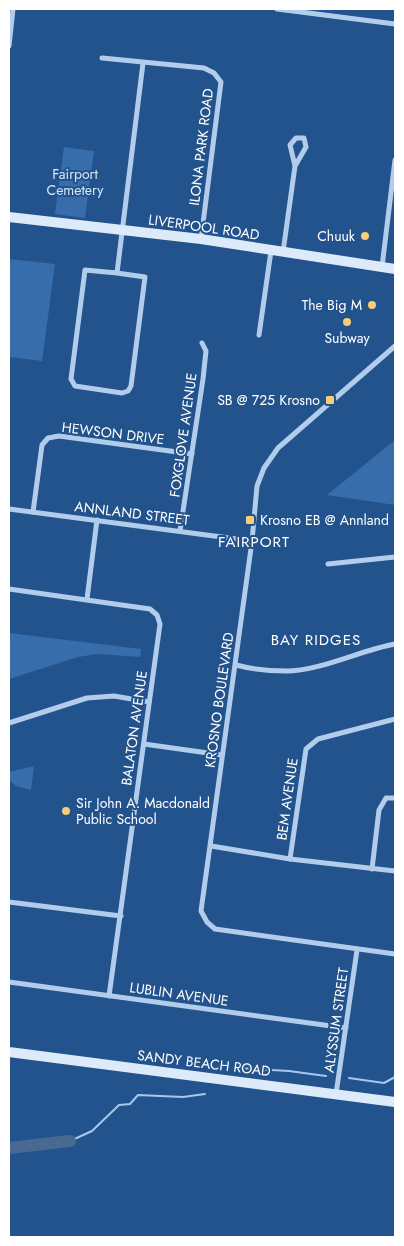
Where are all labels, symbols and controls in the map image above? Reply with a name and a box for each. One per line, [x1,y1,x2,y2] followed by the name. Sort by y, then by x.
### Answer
[184,87,218,207] street label: ILONA PARK ROAD
[47,164,104,200] park label: Fairport Cemetery
[147,209,261,245] street label: LIVERPOOL ROAD
[317,226,356,246] place label: Chuuk
[359,230,371,242] marker: Chuuk
[302,295,362,315] place label: The Big M
[366,299,378,311] marker: The Big M
[341,316,353,328] marker: Subway
[324,328,370,348] place label: Subway
[164,372,202,498] street label: FOXGLOVE AVENUE
[217,390,320,410] place label: SB @ 725 Krosno
[324,394,336,406] marker: SB @ 725 Krosno
[61,417,165,449] street label: HEWSON DRIVE
[74,496,191,530] street label: ANNLAND STREET
[260,510,389,530] place label: Krosno EB @ Annland
[244,514,256,526] marker: Krosno EB @ Annland
[218,531,290,553] district label: FAIRPORT
[271,629,361,651] district label: BAY RIDGES
[200,631,238,769] street label: KROSNO BOULEVARD
[116,669,152,787] street label: BALATON AVENUE
[271,756,303,842] street label: BEM AVENUE
[76,793,210,829] place label: Sir John A. Macdonald Public School
[60,805,72,817] marker: Sir John A. Macdonald Public School
[319,966,353,1074] street label: ALYSSUM STREET
[128,977,230,1011] street label: LUBLIN AVENUE
[136,1045,272,1081] street label: SANDY BEACH ROAD

